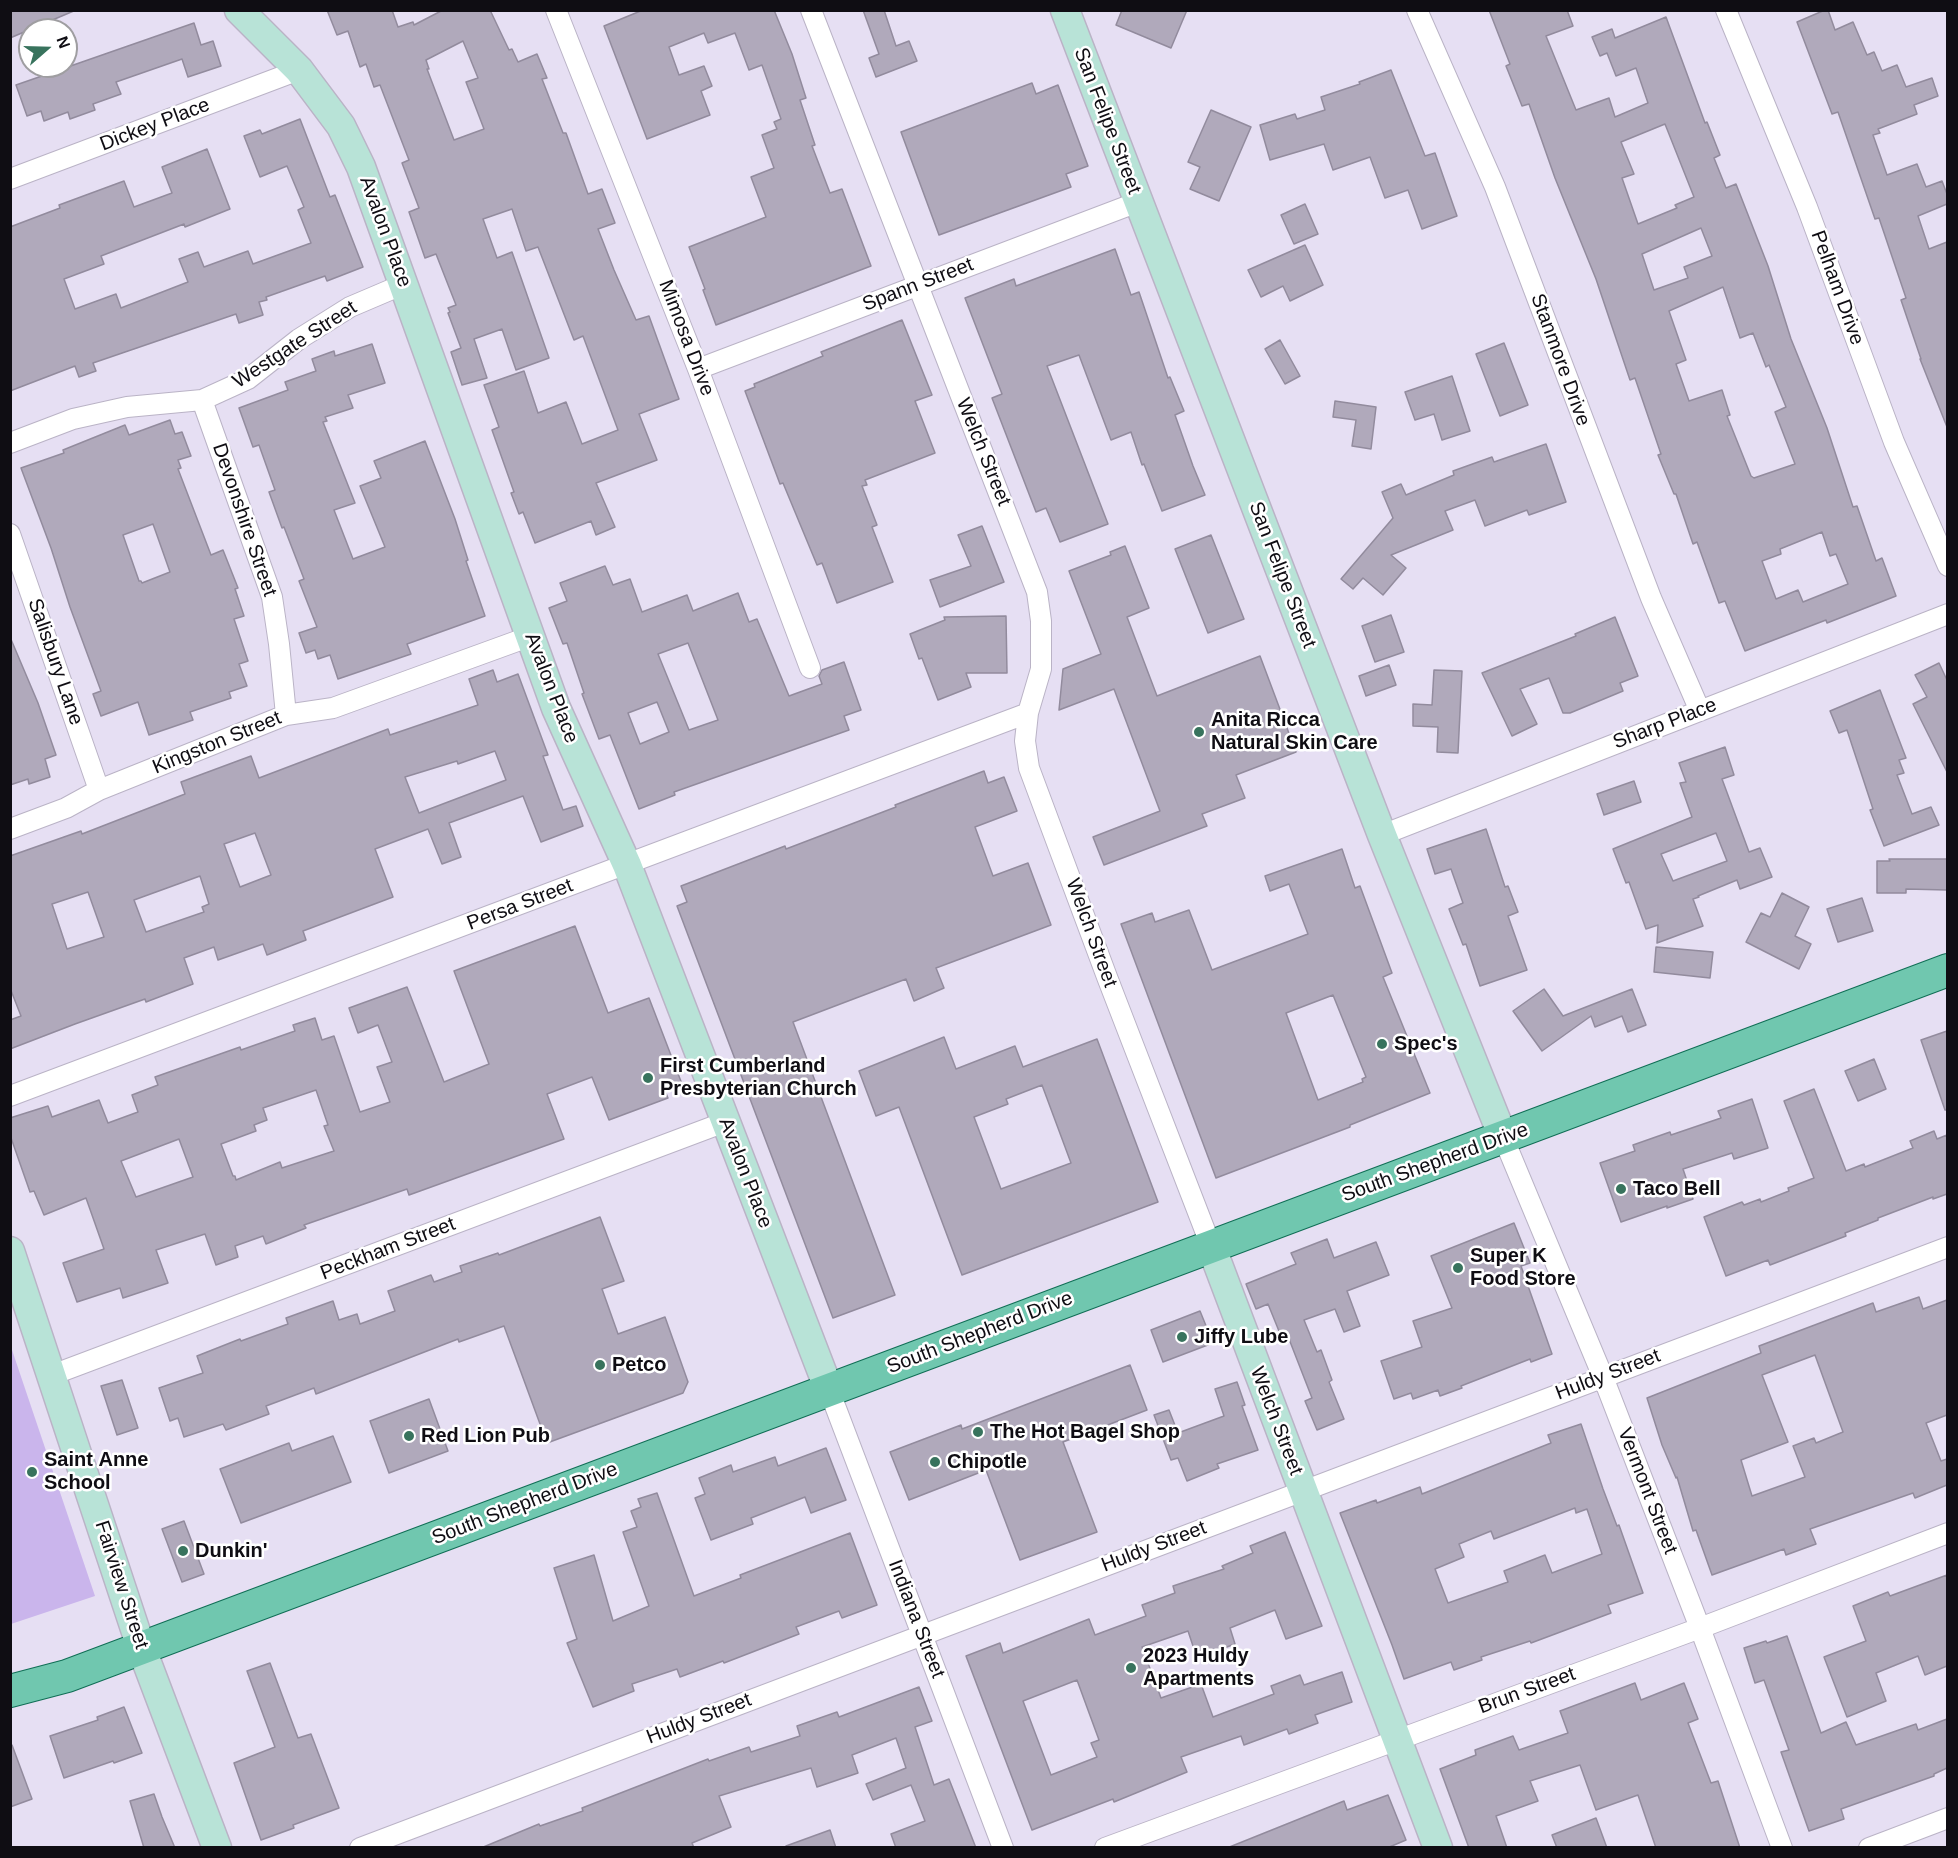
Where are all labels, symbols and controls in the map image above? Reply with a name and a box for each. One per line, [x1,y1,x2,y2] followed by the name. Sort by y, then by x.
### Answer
[18,18,78,78] north arrow
[54,34,73,51] text: N
[1068,45,1146,197] street label: San Felipe Street
[97,93,213,157] street label: Dickey Place
[354,173,416,291] street label: Avalon Place
[1805,227,1869,349] street label: Pelham Drive
[859,253,977,317] street label: Spann Street
[653,277,719,399] street label: Mimosa Drive
[1525,291,1595,429] street label: Stanmore Drive
[228,296,362,394] street label: Westgate Street
[950,395,1016,509] street label: Welch Street
[207,440,281,600] street label: Devonshire Street
[1243,499,1321,651] street label: San Felipe Street
[22,596,88,728] street label: Salisbury Lane
[519,629,583,747] street label: Avalon Place
[1610,693,1720,755] street label: Sharp Place
[149,706,285,780] street label: Kingston Street
[1211,708,1378,755] place label: Anita Ricca Natural Skin Care
[1192,725,1206,739] marker: Anita Ricca Natural Skin Care
[464,874,576,936] street label: Persa Street
[1060,875,1122,991] street label: Welch Street
[1394,1032,1458,1056] place label: Spec's
[1375,1037,1389,1051] marker: Spec's
[660,1054,857,1101] place label: First Cumberland Presbyterian Church
[641,1071,655,1085] marker: First Cumberland Presbyterian Church
[713,1114,777,1232] street label: Avalon Place
[1338,1118,1532,1208] street label: South Shepherd Drive
[1633,1177,1720,1201] place label: Taco Bell
[1614,1182,1628,1196] marker: Taco Bell
[317,1212,459,1286] street label: Peckham Street
[1470,1244,1576,1291] place label: Super K Food Store
[1451,1261,1465,1275] marker: Super K Food Store
[884,1287,1076,1379] street label: South Shepherd Drive
[1194,1325,1288,1349] place label: Jiffy Lube
[1175,1330,1189,1344] marker: Jiffy Lube
[1552,1344,1664,1406] street label: Huldy Street
[612,1353,666,1377] place label: Petco
[593,1358,607,1372] marker: Petco
[1244,1363,1308,1479] street label: Welch Street
[990,1420,1180,1444] place label: The Hot Bagel Shop
[421,1424,550,1448] place label: Red Lion Pub
[1612,1424,1682,1558] street label: Vermont Street
[971,1425,985,1439] marker: The Hot Bagel Shop
[402,1429,416,1443] marker: Red Lion Pub
[44,1448,148,1495] place label: Saint Anne School
[947,1450,1027,1474] place label: Chipotle
[928,1455,942,1469] marker: Chipotle
[429,1458,621,1550] street label: South Shepherd Drive
[25,1465,39,1479] marker: Saint Anne School
[1098,1516,1210,1578] street label: Huldy Street
[89,1518,153,1652] street label: Fairview Street
[195,1539,268,1563] place label: Dunkin'
[176,1544,190,1558] marker: Dunkin'
[882,1557,950,1681] street label: Indiana Street
[1143,1644,1254,1691] place label: 2023 Huldy Apartments
[1124,1661,1138,1675] marker: 2023 Huldy Apartments
[1475,1662,1579,1720] street label: Brun Street
[643,1688,755,1750] street label: Huldy Street

